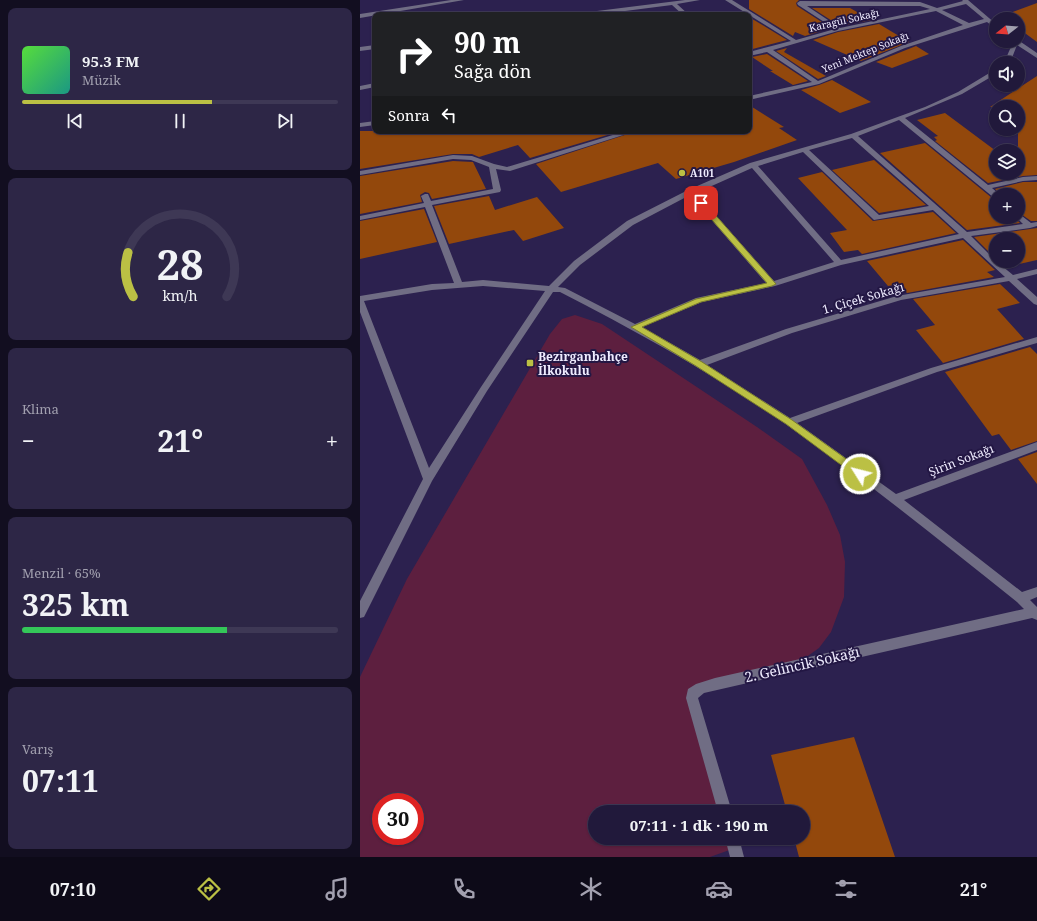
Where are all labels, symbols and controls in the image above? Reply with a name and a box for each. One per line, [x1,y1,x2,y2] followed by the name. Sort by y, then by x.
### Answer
[808,5,881,35] street label: Karagül Sokağı
[989,12,1025,48] north arrow
[989,12,1025,268] map controls
[454,23,521,61] text: 90 m
[388,28,440,80] icon: right
[819,28,911,76] street label: Yeni Mektep Sokağı
[82,51,139,71] text: 95.3 FM
[989,56,1025,92] button: sound
[454,59,531,83] text: Sağa dön
[82,71,121,89] text: Müzik
[989,100,1025,136] button: search
[438,104,460,126] icon: left
[388,105,430,125] text: Sonra
[64,110,86,132] icon: previous
[169,110,191,132] icon: pause
[274,110,296,132] icon: next
[989,144,1025,180] button: layers
[690,166,715,180] place label: A101
[677,168,687,178] marker: A101
[684,186,718,220] pin
[989,188,1025,224] button: +
[690,192,712,214] icon: arrive
[989,232,1025,268] button: −
[156,235,204,291] text: 28
[820,278,906,318] street label: 1. Çiçek Sokağı
[162,285,198,304] text: km/h
[538,348,628,379] place label: Bezirganbahçe İlkokulu
[525,358,535,368] marker: Bezirganbahçe İlkokulu
[22,400,59,418] text: Klima
[157,420,203,461] text: 21°
[22,425,35,455] text: −
[326,425,338,455] text: +
[926,440,996,480] street label: Şirin Sokağı
[839,453,881,495] position arrow
[22,564,101,582] text: Menzil · 65%
[22,584,129,625] text: 325 km
[743,641,862,686] street label: 2. Gelincik Sokağı
[22,740,53,758] text: Varış
[22,760,99,801] text: 07:11
[372,793,424,845] speed limit sign: 30
[630,815,768,835] text: 07:11 · 1 dk · 190 m
[195,875,223,903] icon: directions
[323,875,351,903] icon: music
[450,875,478,903] icon: phone
[577,875,605,903] icon: climate
[705,875,733,903] icon: car
[832,875,860,903] icon: filters
[50,877,96,901] text: 07:10
[960,877,987,901] text: 21°

